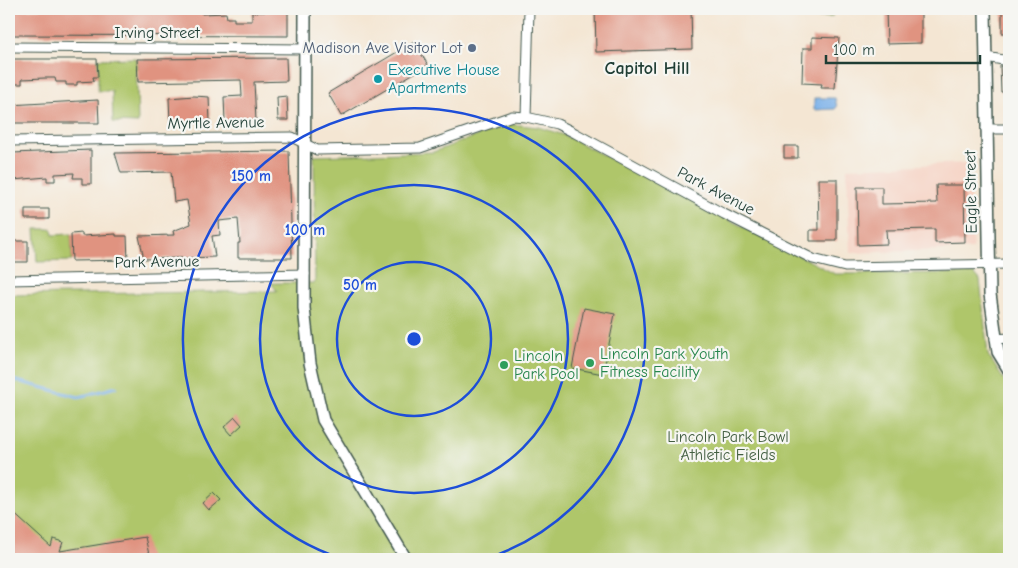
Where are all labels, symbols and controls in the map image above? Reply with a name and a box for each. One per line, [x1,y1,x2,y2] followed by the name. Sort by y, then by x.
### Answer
[114,24,200,42] street label: Irving Street
[826,32,979,64] scale bar
[303,39,462,57] place label: Madison Ave Visitor Lot
[833,41,875,59] text: 100 m
[466,42,478,54] marker: Madison Ave Visitor Lot
[605,58,689,79] district label: Capitol Hill
[388,61,500,97] place label: Executive House Apartments
[372,73,384,85] marker: Executive House Apartments
[167,113,265,133] street label: Myrtle Avenue
[961,150,981,234] street label: Eagle Street
[674,163,758,219] street label: Park Avenue
[231,167,271,185] text: 150 m
[285,221,325,239] text: 100 m
[114,252,200,272] street label: Park Avenue
[343,276,377,294] text: 50 m
[405,330,423,348] centre of rings
[600,345,729,381] place label: Lincoln Park Youth Fitness Facility
[514,347,579,383] place label: Lincoln Park Pool
[584,357,596,369] marker: Lincoln Park Youth Fitness Facility
[498,359,510,371] marker: Lincoln Park Pool
[667,428,789,464] park label: Lincoln Park Bowl Athletic Fields

